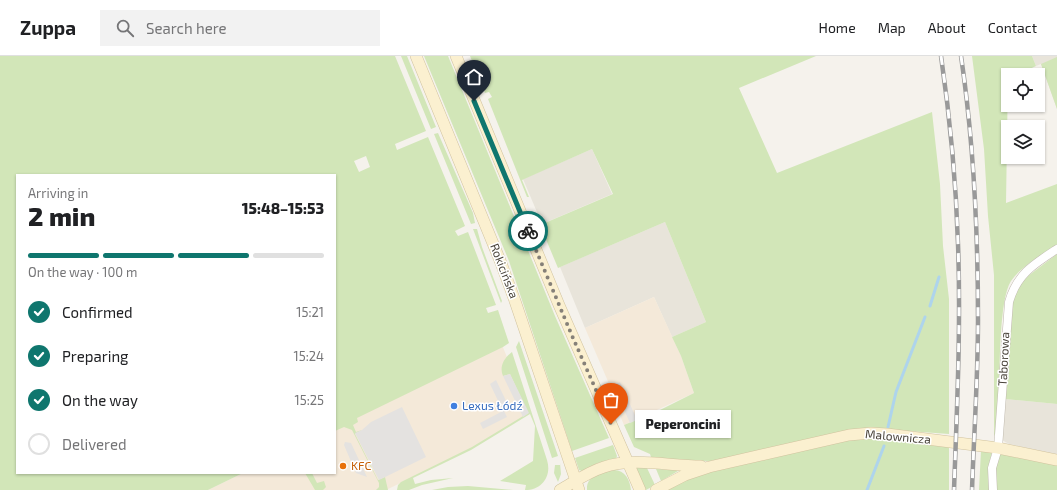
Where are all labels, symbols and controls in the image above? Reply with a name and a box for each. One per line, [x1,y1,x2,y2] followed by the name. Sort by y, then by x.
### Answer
[100,10,380,46] search box
[20,16,76,39] text: Zuppa
[114,17,136,39] icon: search
[146,19,227,37] text: Search here
[819,19,856,36] text: Home
[878,19,906,36] text: Map
[928,19,966,36] text: About
[988,19,1037,36] text: Contact
[457,60,491,101] pin
[463,66,485,88] icon: home
[1001,68,1045,164] map controls
[1001,68,1045,112] button: locate
[1001,120,1045,164] button: layers
[28,185,88,201] text: Arriving in
[242,199,324,217] text: 15:48–15:53
[28,200,95,231] text: 2 min
[508,211,548,251] courier
[517,220,539,242] icon: bike
[488,241,522,300] street label: Rokicińska
[28,264,137,280] text: On the way · 100 m
[28,301,50,323] icon: check
[62,303,133,321] text: Confirmed
[296,304,324,320] text: 15:21
[995,332,1011,386] street label: Taborowa
[28,345,50,367] icon: check
[62,347,128,365] text: Preparing
[293,348,324,364] text: 15:24
[594,383,628,424] pin
[28,389,50,411] icon: check
[600,389,622,411] icon: bag
[62,391,138,409] text: On the way
[295,392,324,408] text: 15:25
[462,398,523,412] place label: Lexus Łódź
[449,401,459,411] marker: Lexus Łódź
[635,410,731,438] callout: Peperoncini
[646,416,720,432] text: Peperoncini
[865,426,932,446] street label: Malownicza
[62,435,127,453] text: Delivered
[351,458,371,472] place label: KFC
[338,461,348,471] marker: KFC

